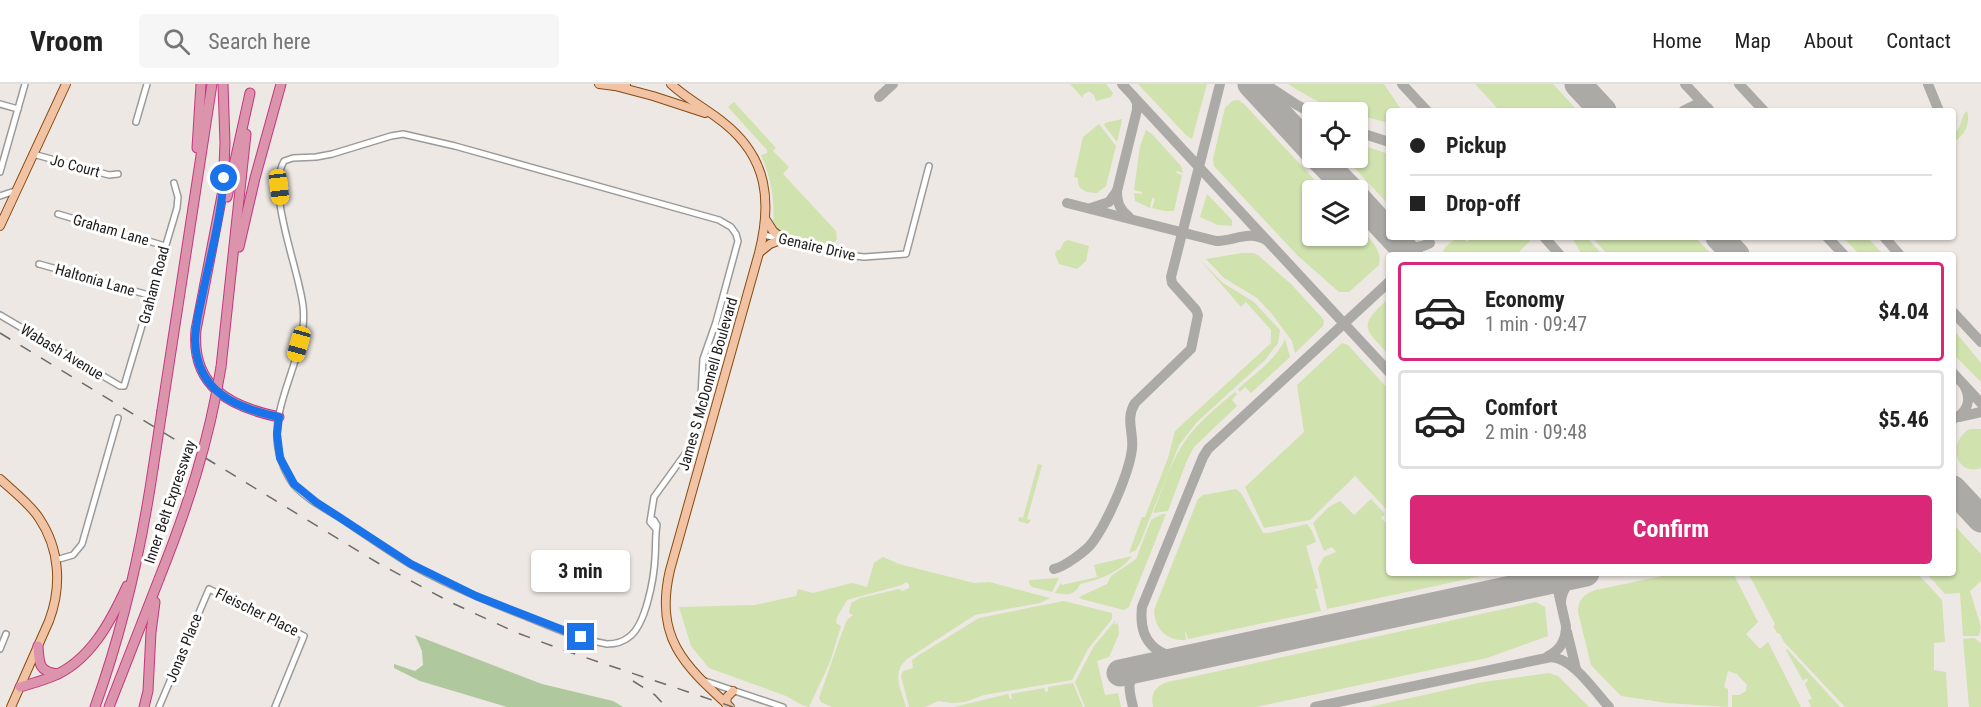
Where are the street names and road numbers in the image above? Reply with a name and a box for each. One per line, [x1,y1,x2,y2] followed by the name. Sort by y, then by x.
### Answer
[48,151,102,181] street label: Jo Court
[71,211,151,249] street label: Graham Lane
[777,229,857,265] street label: Genaire Drive
[135,244,173,326] street label: Graham Road
[53,260,137,300] street label: Haltonia Lane
[675,295,741,473] street label: James S McDonnell Boulevard
[17,320,107,384] street label: Wabash Avenue
[140,438,200,566] street label: Inner Belt Expressway
[213,584,301,640] street label: Fleischer Place
[162,611,206,685] street label: Jonas Place

